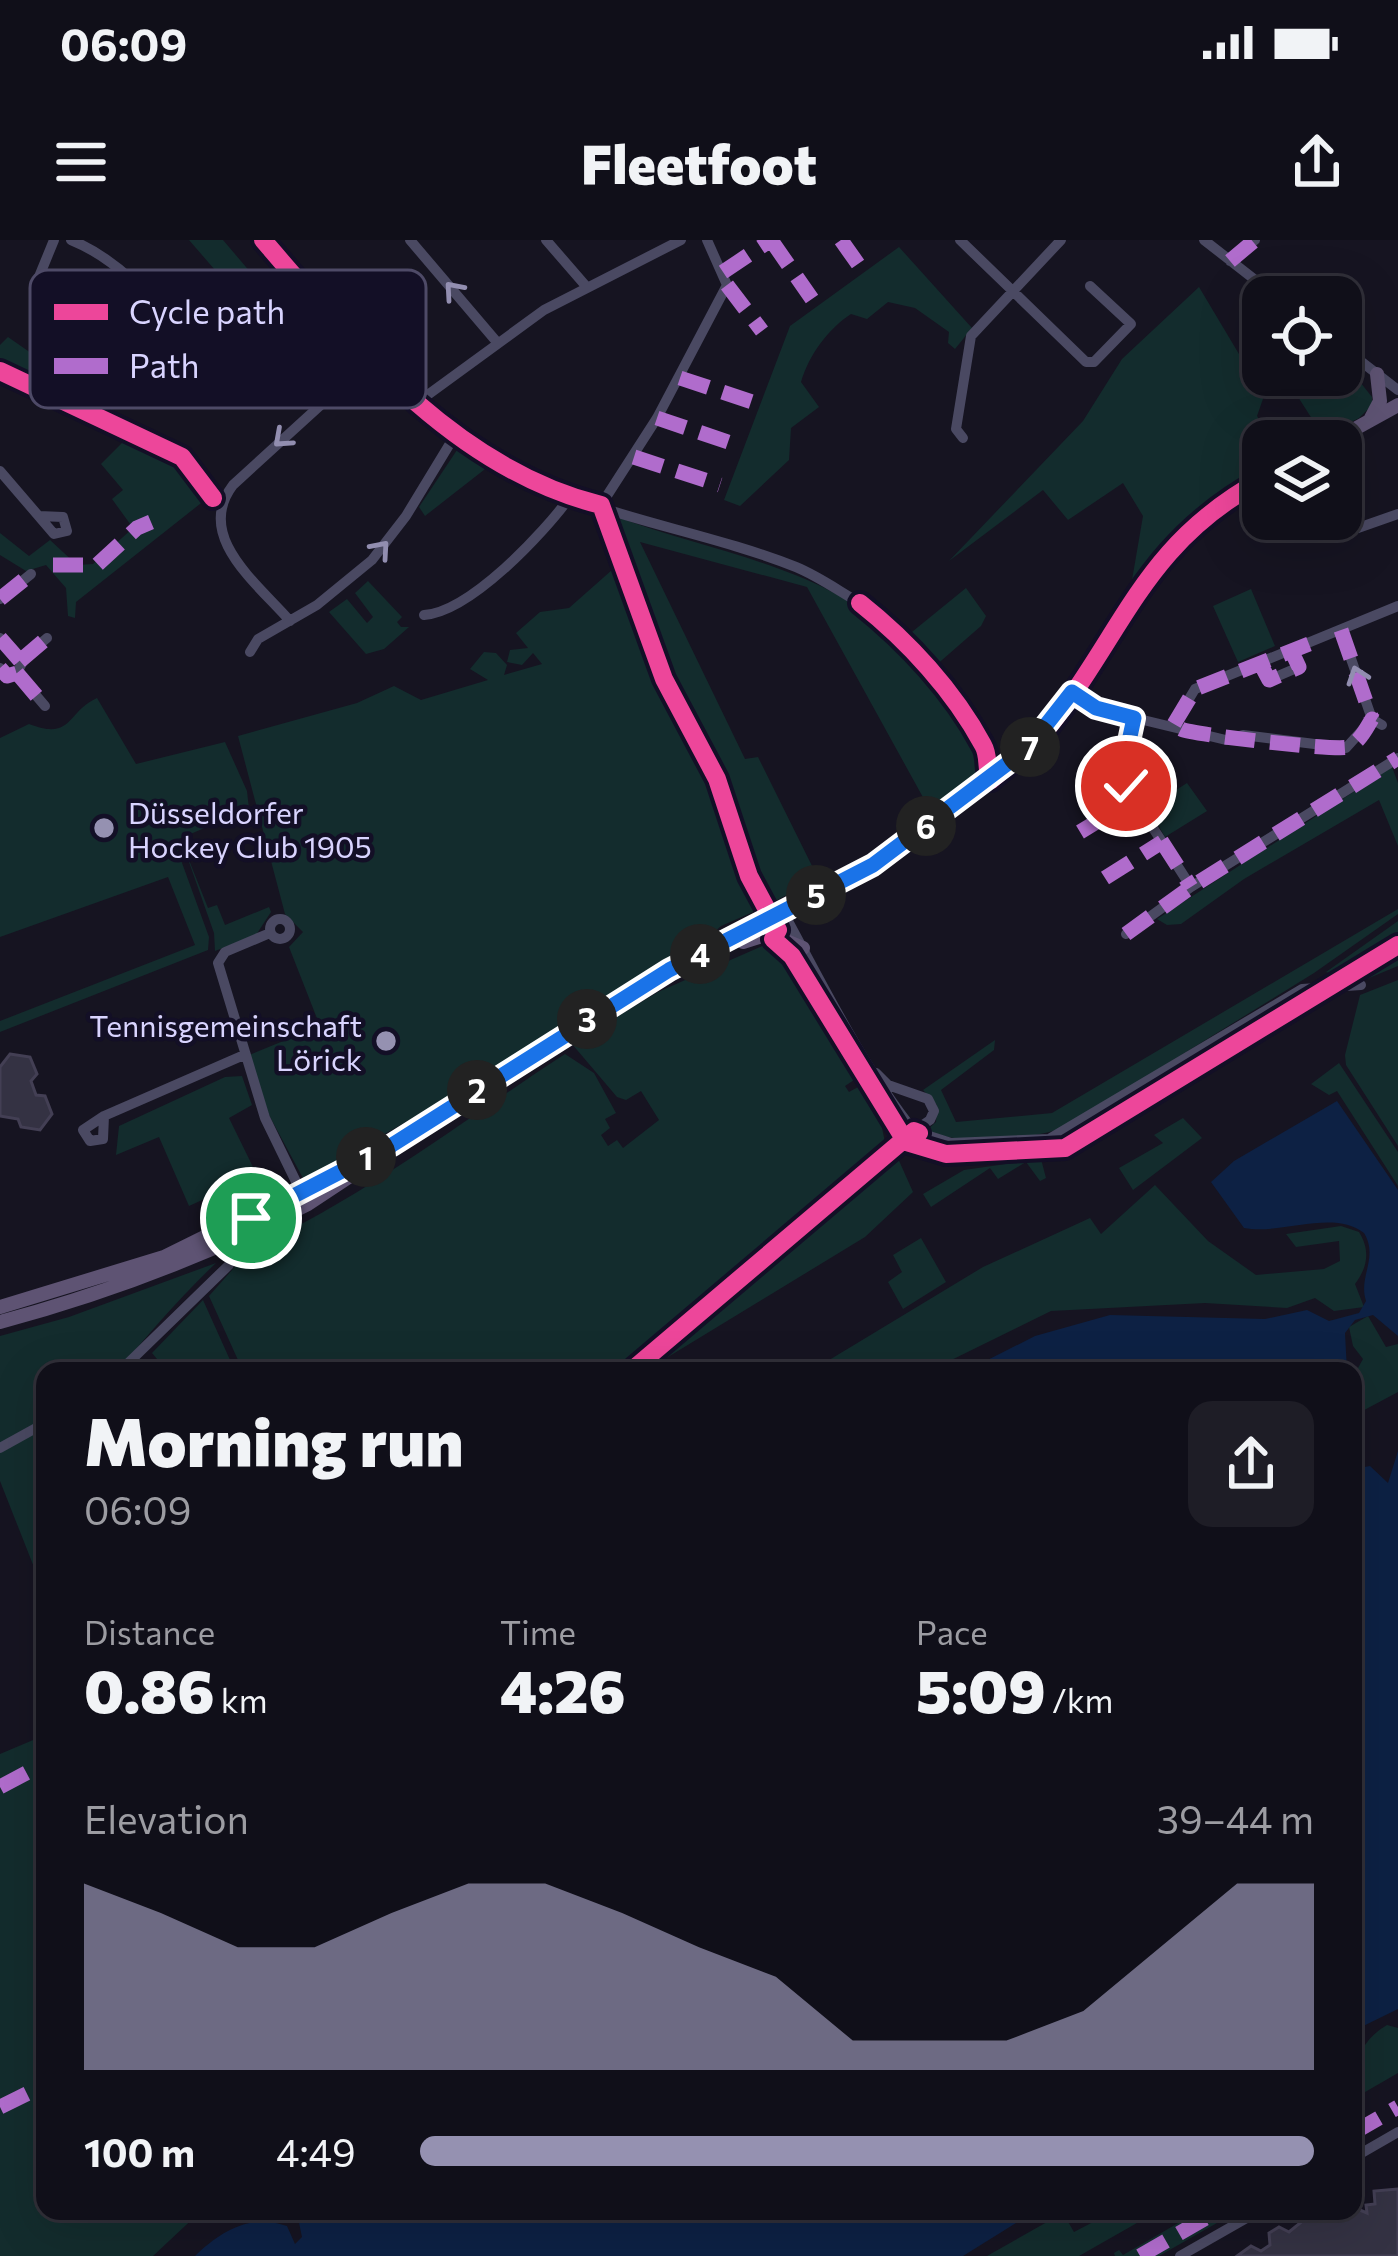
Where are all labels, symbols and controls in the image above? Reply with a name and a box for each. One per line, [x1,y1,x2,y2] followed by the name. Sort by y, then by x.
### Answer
[60,15,187,70] text: 06:09
[48,129,114,195] icon: menu
[581,129,817,195] text: Fleetfoot
[1284,129,1350,195] icon: share
[30,270,426,408] legend
[1242,276,1362,540] map controls
[1242,276,1362,396] button: locate
[446,282,467,304] one-way arrow
[129,290,285,331] text: Cycle path
[129,344,199,385] text: Path
[1242,420,1362,540] button: layers
[274,425,296,446] one-way arrow
[366,540,388,562] one-way arrow
[1347,665,1371,686] one-way arrow
[1000,717,1060,777] pin: 7
[1021,726,1039,767] text: 7
[1075,735,1177,837] pin
[1093,753,1159,819] icon: check
[128,793,372,864] place label: Düsseldorfer Hockey Club 1905
[896,796,956,856] pin: 6
[916,805,936,846] text: 6
[91,815,117,841] marker: Düsseldorfer Hockey Club 1905
[786,865,846,925] pin: 5
[806,874,826,915] text: 5
[670,924,730,984] pin: 4
[690,933,710,974] text: 4
[557,989,617,1049] pin: 3
[577,998,597,1039] text: 3
[89,1006,362,1077] place label: Tennisgemeinschaft Lörick
[373,1028,399,1054] marker: Tennisgemeinschaft Lörick
[447,1060,507,1120] pin: 2
[468,1069,486,1110] text: 2
[336,1127,396,1187] pin: 1
[359,1136,373,1177] text: 1
[200,1167,302,1269] pin
[218,1185,284,1251] icon: arrive
[84,1399,464,1480] text: Morning run
[1188,1401,1314,1527] button: share
[84,1485,191,1533] text: 06:09
[84,1611,215,1652] text: Distance
[500,1611,576,1652] text: Time
[916,1611,988,1652] text: Pace
[84,1652,215,1725] text: 0.86
[500,1652,626,1725] text: 4:26
[916,1652,1046,1725] text: 5:09
[215,1679,268,1720] text: km
[1046,1679,1113,1720] text: /km
[84,1794,249,1842] text: Elevation
[1157,1794,1314,1842] text: 39–44 m
[84,2127,195,2175] text: 100 m
[276,2127,356,2175] text: 4:49

